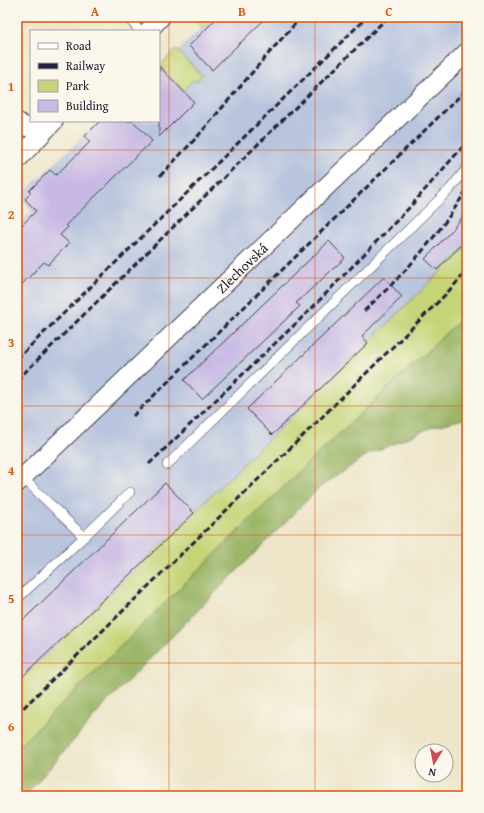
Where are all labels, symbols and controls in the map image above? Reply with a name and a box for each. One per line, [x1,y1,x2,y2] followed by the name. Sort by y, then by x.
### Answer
[91,2,100,21] text: A
[238,2,246,21] text: B
[385,2,393,21] text: C
[30,30,160,122] legend
[66,37,92,54] text: Road
[66,57,105,74] text: Railway
[8,77,14,96] text: 1
[66,77,90,94] text: Park
[66,97,109,114] text: Building
[8,205,15,224] text: 2
[212,238,273,298] street label: Zlechovská
[8,333,14,352] text: 3
[8,461,15,480] text: 4
[8,589,15,608] text: 5
[8,717,15,736] text: 6
[414,743,454,783] north arrow
[427,764,437,781] text: N

